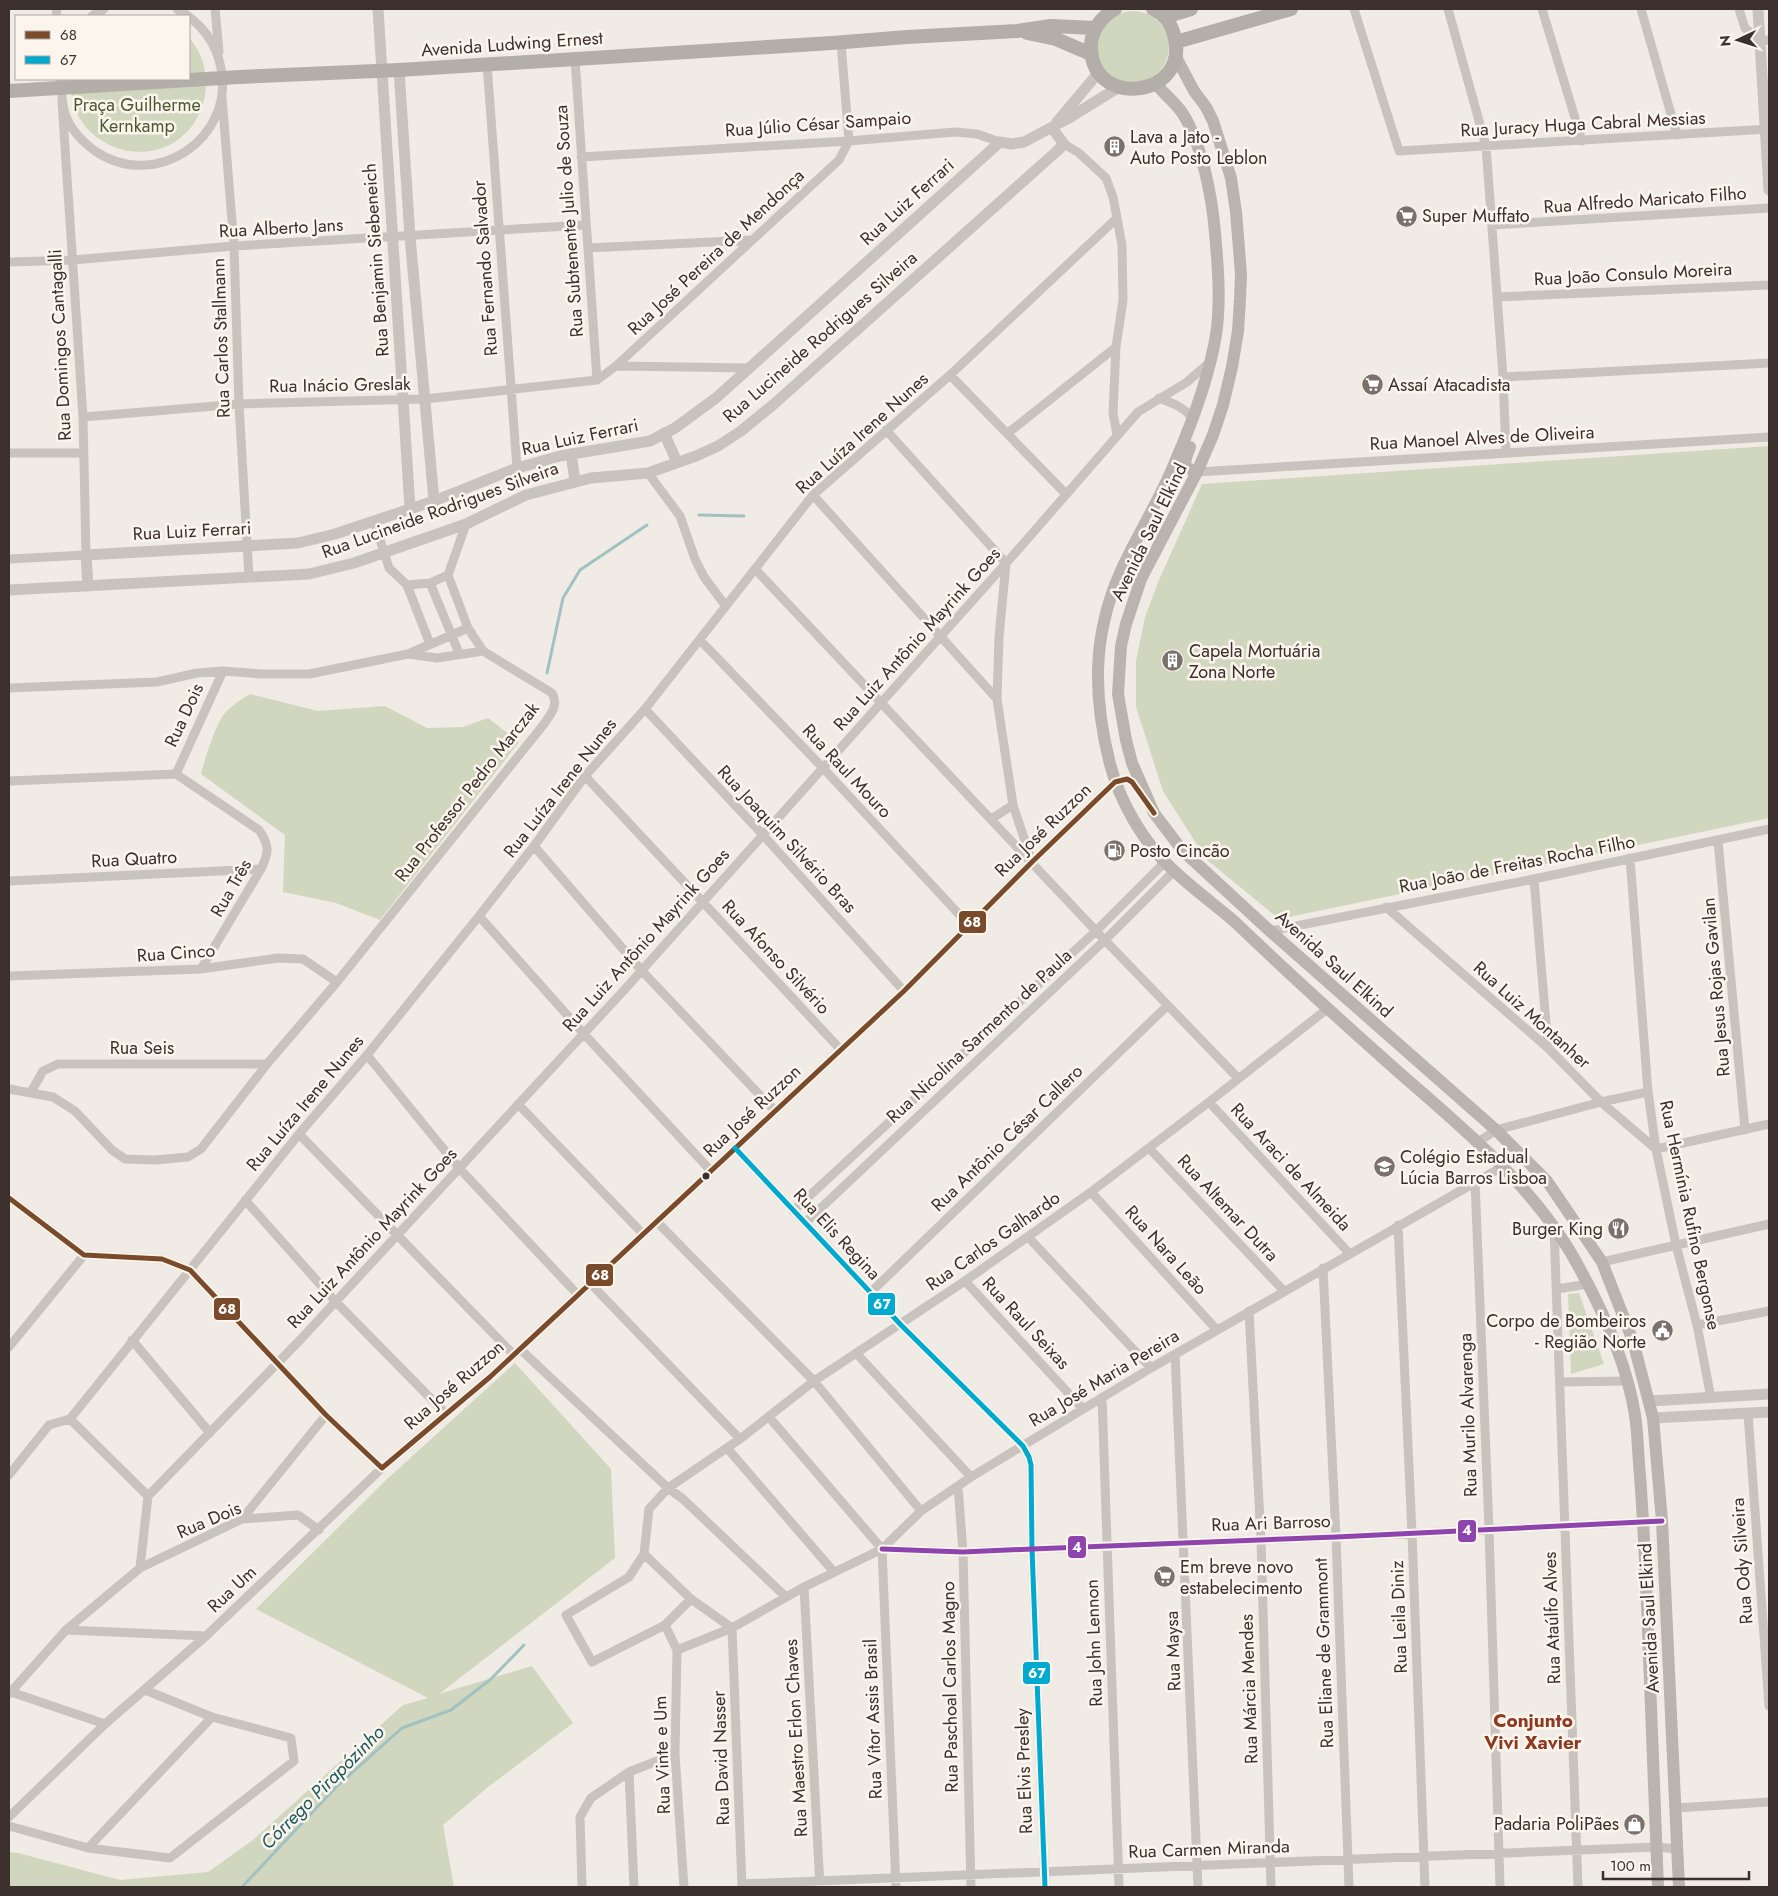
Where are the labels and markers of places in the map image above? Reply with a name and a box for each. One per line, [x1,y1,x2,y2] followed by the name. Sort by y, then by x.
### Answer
[1130,124,1268,171] place label: Lava a Jato - Auto Posto Leblon
[1102,135,1126,159] building icon: Lava a Jato - Auto Posto Leblon
[1422,203,1530,229] place label: Super Muffato
[1394,204,1418,228] supermarket icon: Super Muffato
[1388,372,1510,398] place label: Assaí Atacadista
[1360,373,1384,397] supermarket icon: Assaí Atacadista
[1189,638,1320,685] place label: Capela Mortuária Zona Norte
[1161,649,1185,673] building icon: Capela Mortuária Zona Norte
[1130,838,1230,864] place label: Posto Cincão
[1102,839,1126,863] fuel station icon: Posto Cincão
[1400,1144,1547,1191] place label: Colégio Estadual Lúcia Barros Lisboa
[1372,1155,1396,1179] school or university icon: Colégio Estadual Lúcia Barros Lisboa
[701,1171,711,1181] unlabelled marker
[1512,1216,1603,1242] place label: Burger King
[1607,1217,1631,1241] restaurant icon: Burger King
[1486,1308,1646,1355] place label: Corpo de Bombeiros - Região Norte
[1650,1319,1674,1343] public building icon: Corpo de Bombeiros - Região Norte
[1180,1554,1303,1601] place label: Em breve novo estabelecimento
[1152,1565,1176,1589] supermarket icon: Em breve novo estabelecimento
[1494,1811,1619,1837] place label: Padaria PoliPães
[1623,1812,1647,1836] shop icon: Padaria PoliPães

